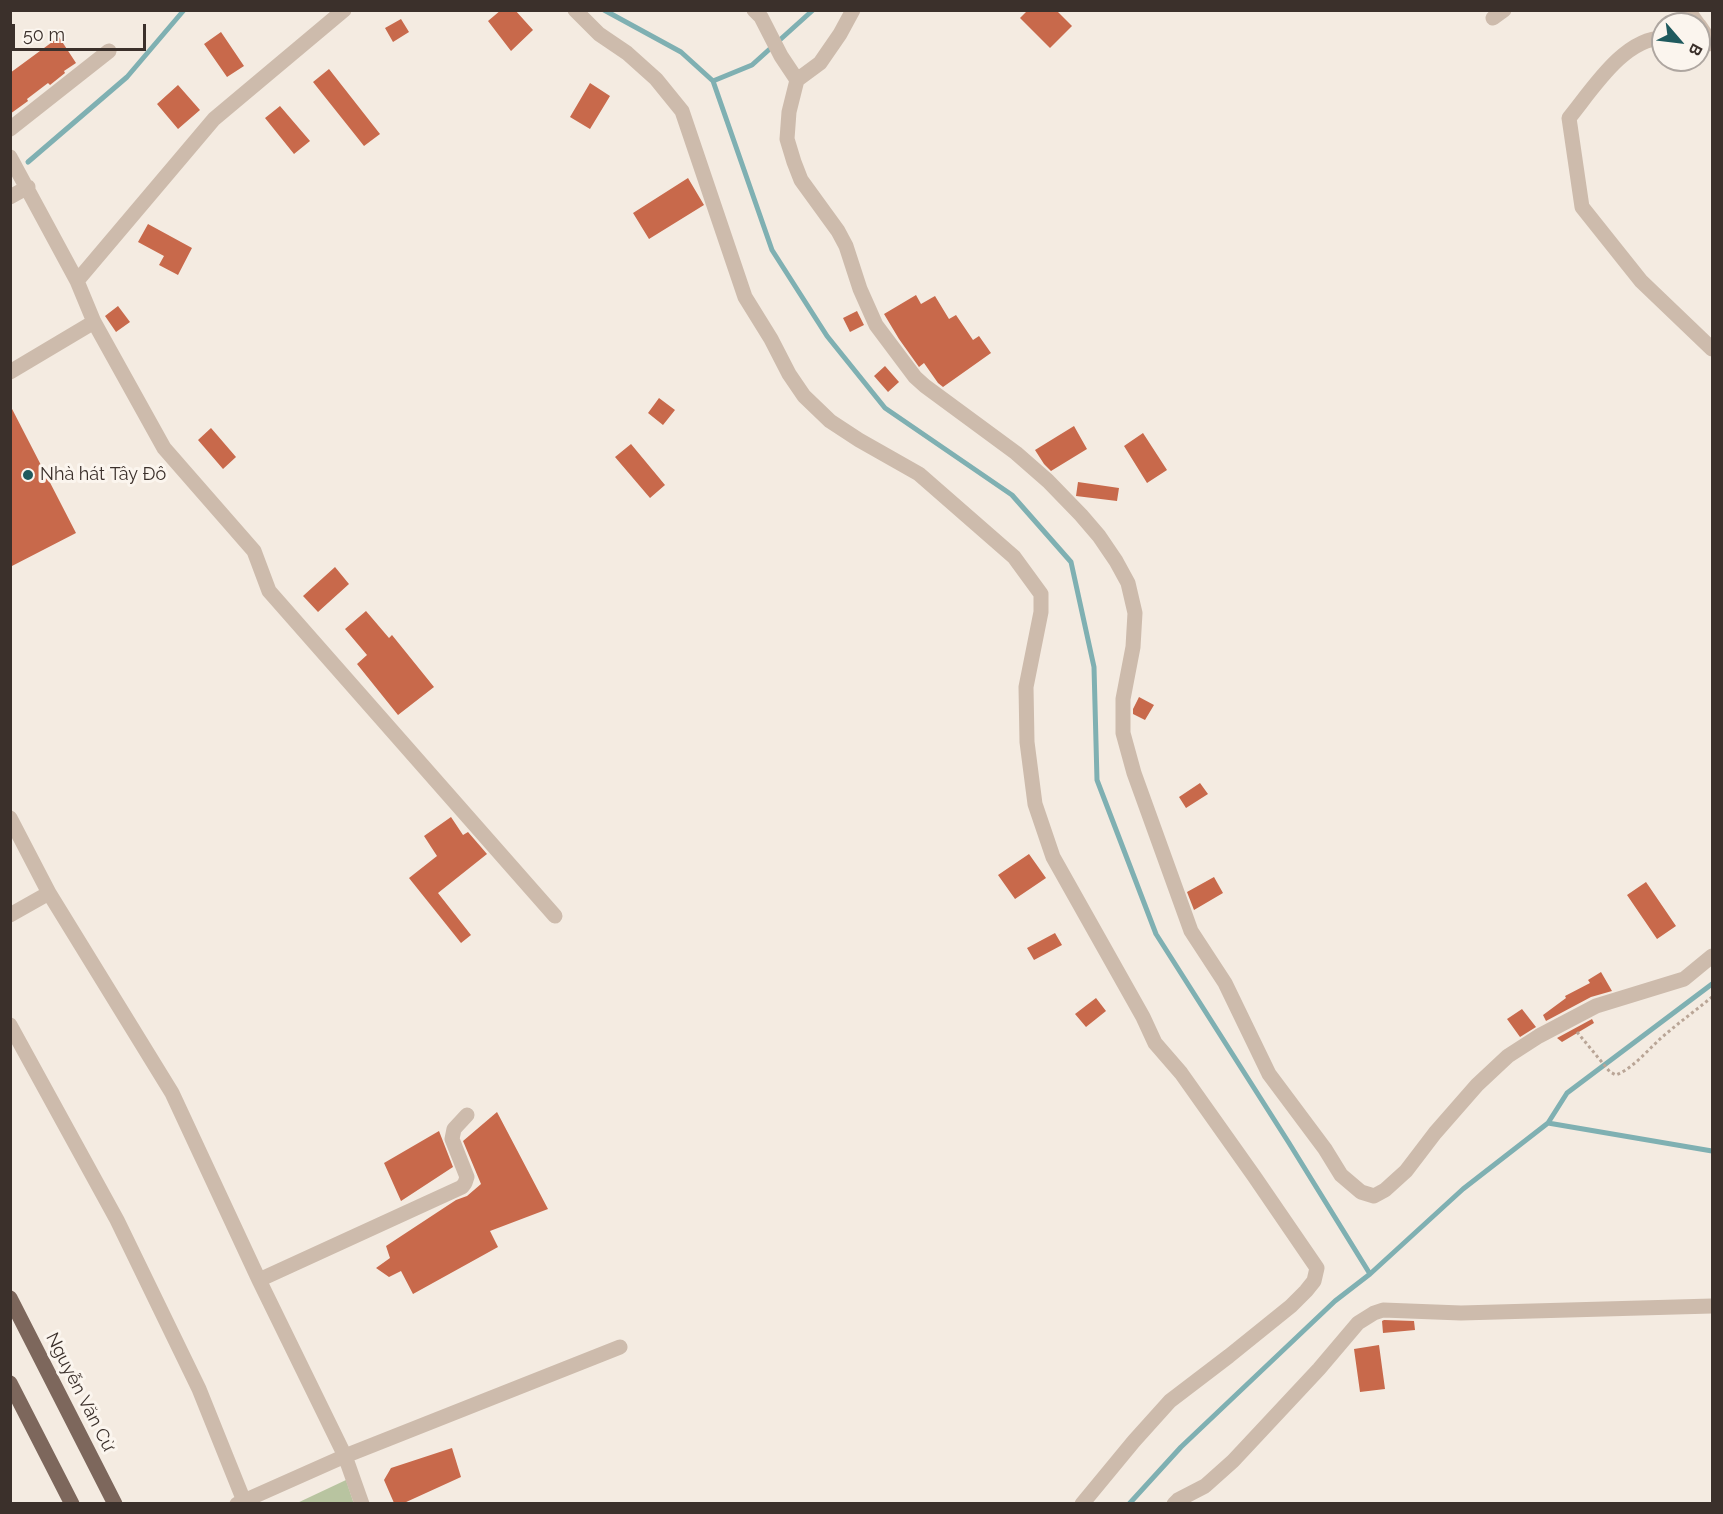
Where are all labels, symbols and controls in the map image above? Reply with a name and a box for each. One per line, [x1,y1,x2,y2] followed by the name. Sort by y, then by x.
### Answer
[15,12,148,50] scale bar
[1651,12,1711,72] north arrow
[23,24,65,45] text: 50 m
[1685,40,1707,59] text: B
[40,464,166,486] place label: Nhà hát Tây Đô
[21,468,35,482] marker: Nhà hát Tây Đô
[41,1329,119,1455] street label: Nguyễn Văn Cừ

